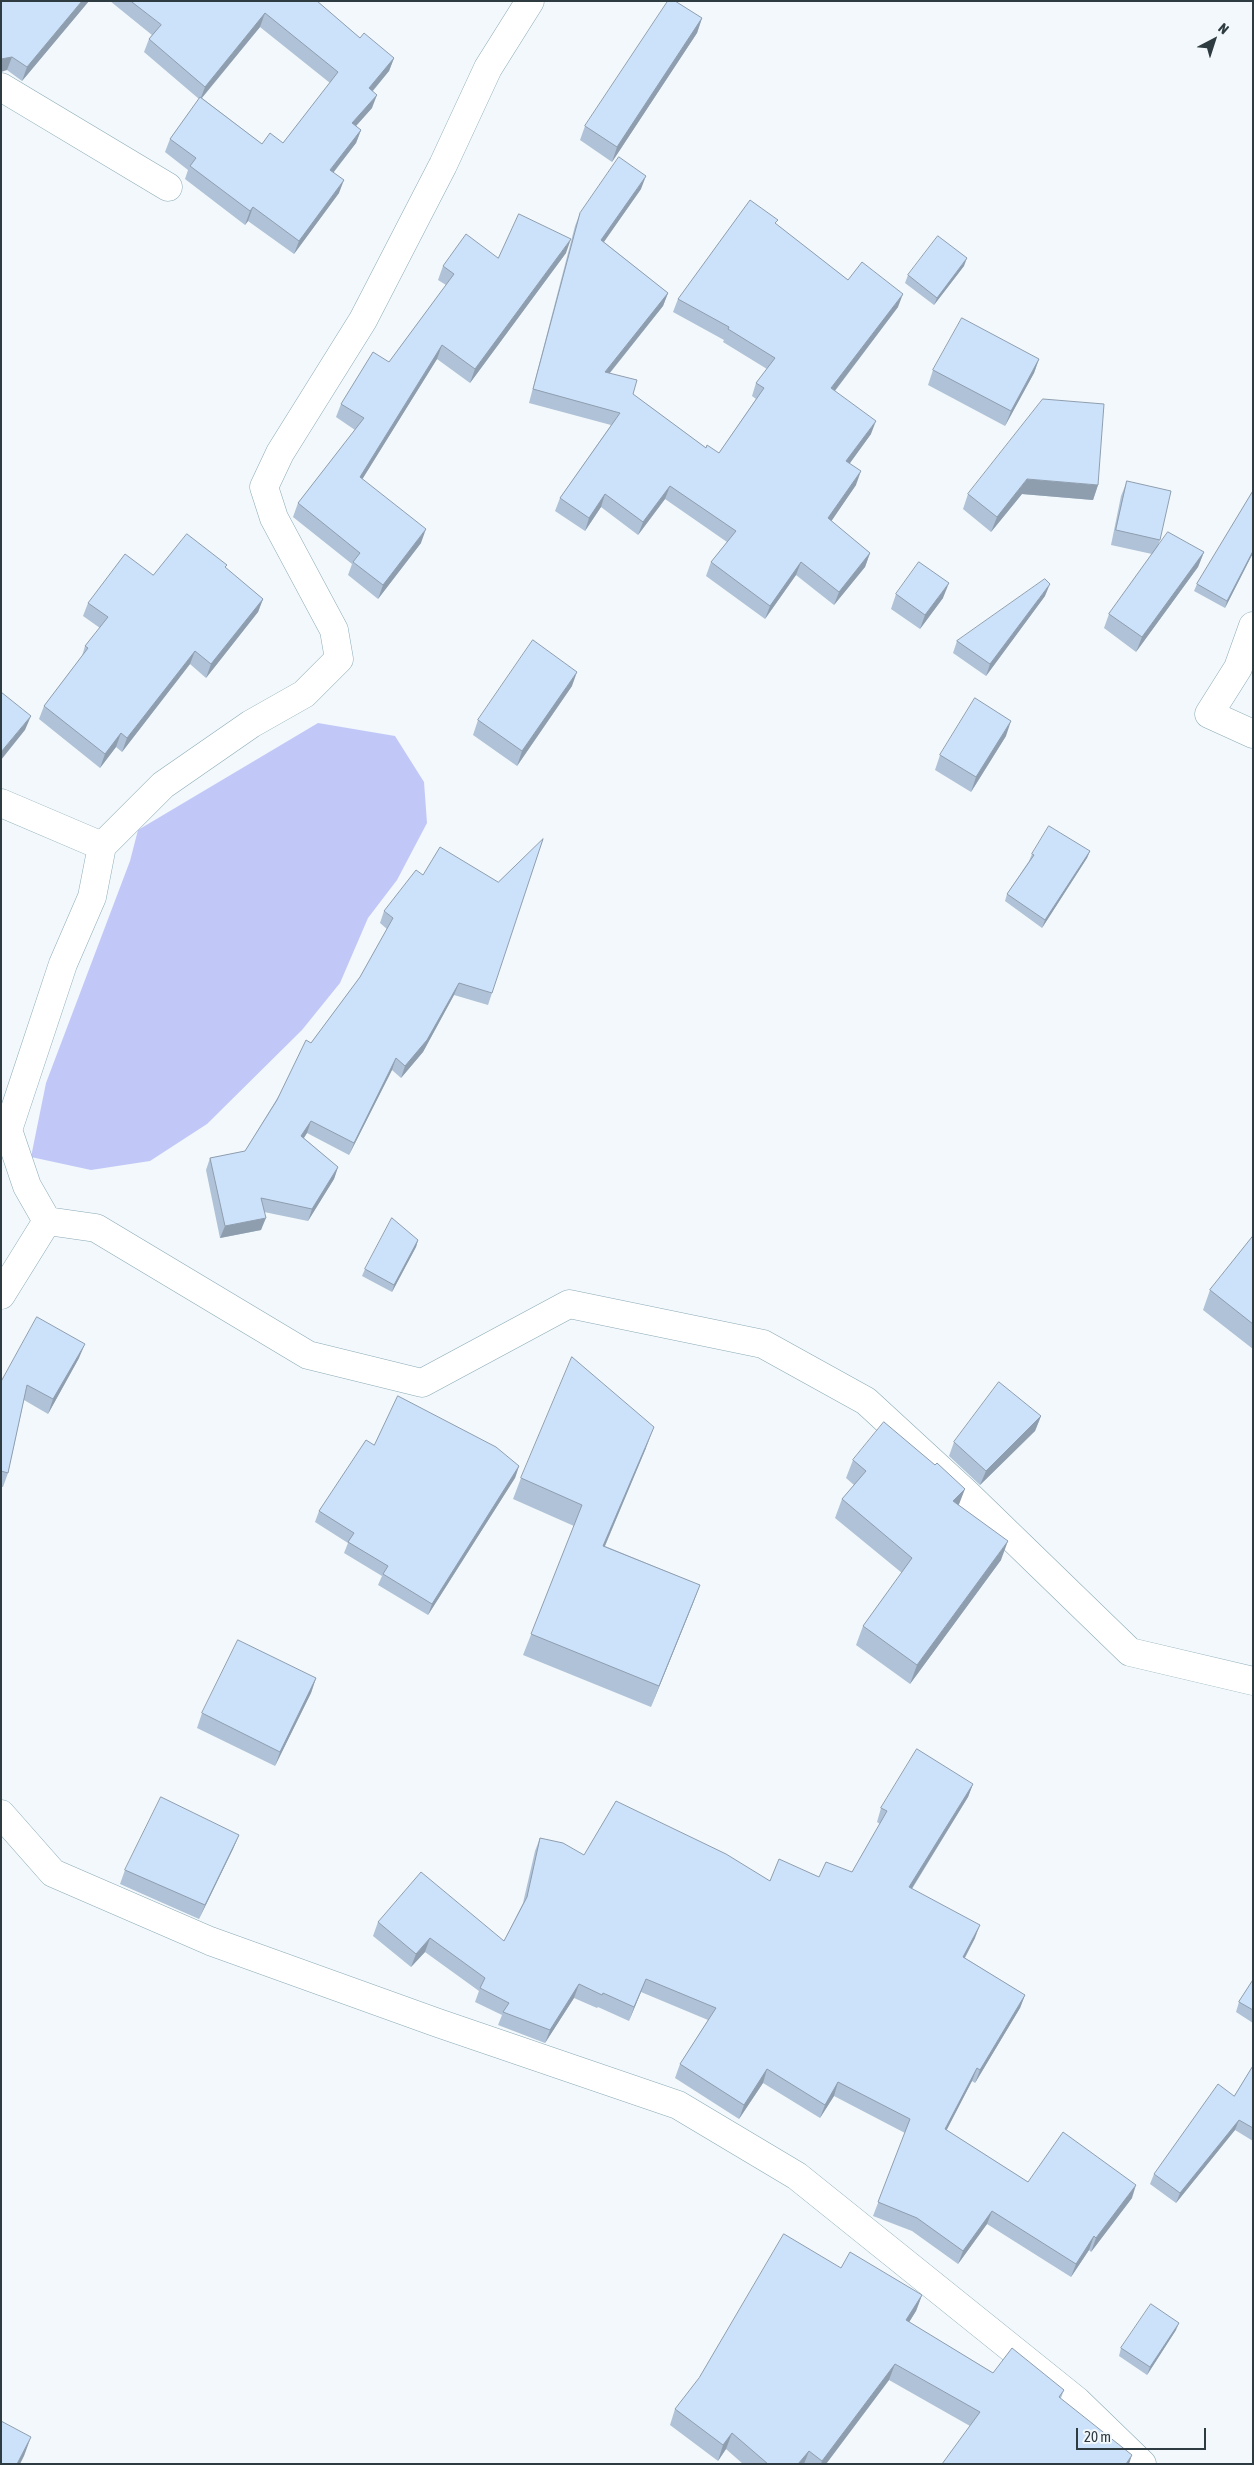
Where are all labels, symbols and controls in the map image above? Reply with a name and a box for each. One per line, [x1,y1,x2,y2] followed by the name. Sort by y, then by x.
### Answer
[1189,15,1239,65] north arrow
[1215,20,1232,37] text: N
[1079,2418,1209,2450] scale bar
[1084,2428,1111,2445] text: 20 m

